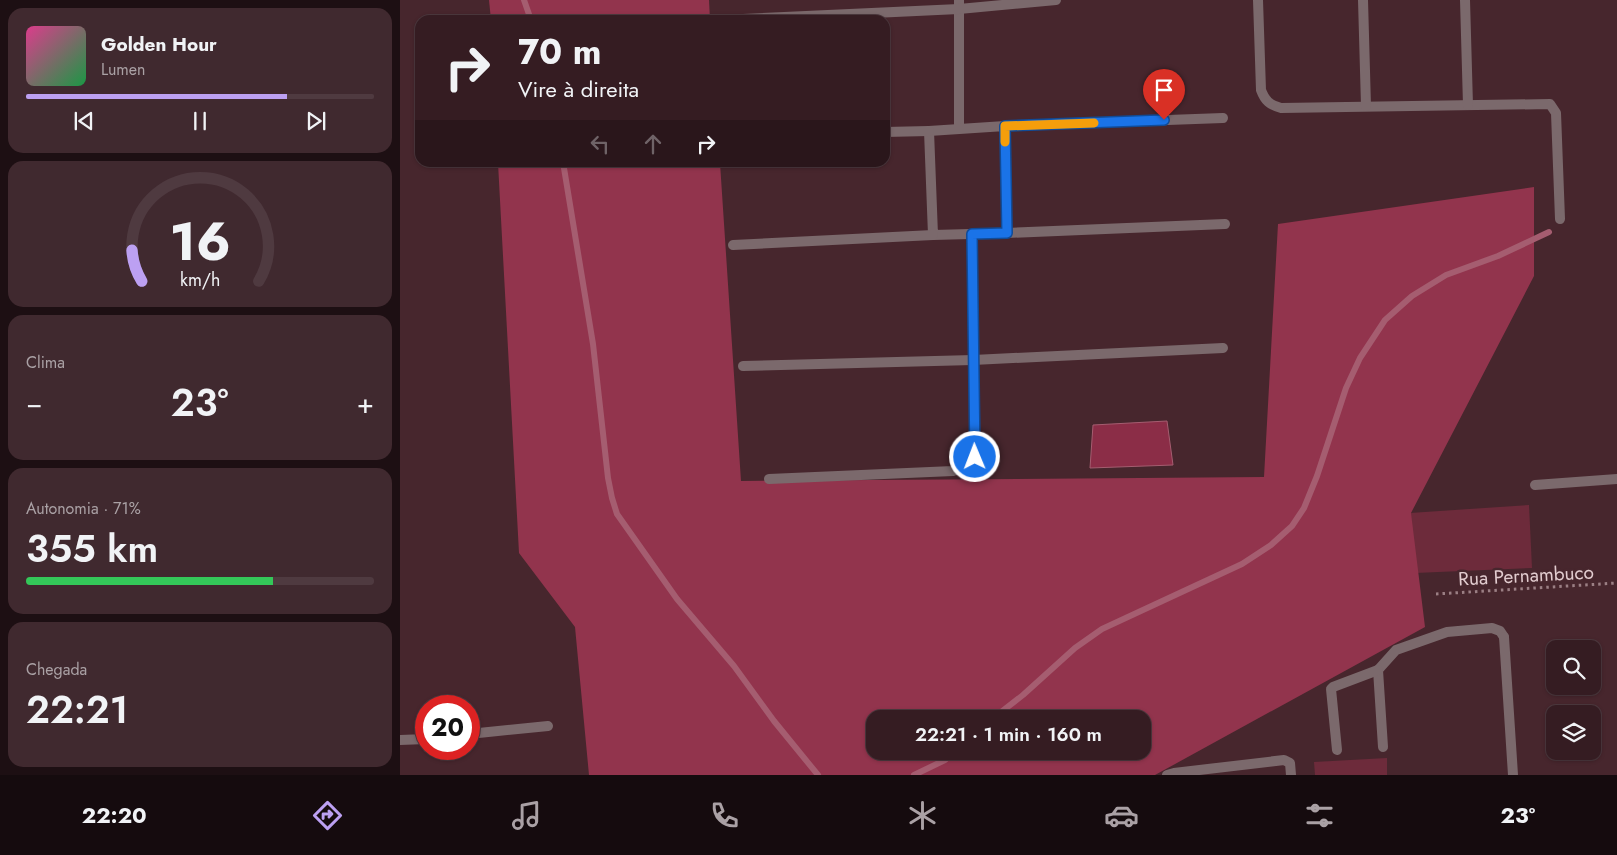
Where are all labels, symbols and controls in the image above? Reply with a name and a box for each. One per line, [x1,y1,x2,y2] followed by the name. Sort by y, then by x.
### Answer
[518,27,601,77] text: 70 m
[101,31,217,58] text: Golden Hour
[435,35,500,100] icon: right
[101,58,145,81] text: Lumen
[1143,69,1185,120] pin
[518,73,639,105] text: Vire à direita
[1150,76,1178,104] icon: arrive
[70,107,98,135] icon: previous
[186,107,214,135] icon: pause
[302,107,330,135] icon: next
[586,130,614,158] icon: left
[639,130,667,158] icon: ahead
[692,130,720,158] icon: right
[169,204,231,280] text: 16
[180,267,220,293] text: km/h
[26,351,65,374] text: Clima
[171,375,228,430] text: 23°
[26,383,43,424] text: −
[357,383,374,424] text: +
[948,430,1000,482] position arrow
[26,497,141,520] text: Autonomia · 71%
[26,521,158,576] text: 355 km
[1458,558,1595,593] street label: Rua Pernambuco
[1546,640,1601,760] map controls
[1546,640,1601,695] button: search
[26,658,87,681] text: Chegada
[26,682,128,737] text: 22:21
[415,695,480,760] speed limit sign: 20
[1546,705,1601,760] button: layers
[915,721,1102,748] text: 22:21 · 1 min · 160 m
[310,798,345,833] icon: directions
[509,798,544,833] icon: music
[707,798,742,833] icon: phone
[905,798,940,833] icon: climate
[1104,798,1139,833] icon: car
[1302,798,1337,833] icon: filters
[82,799,147,831] text: 22:20
[1501,799,1535,831] text: 23°

